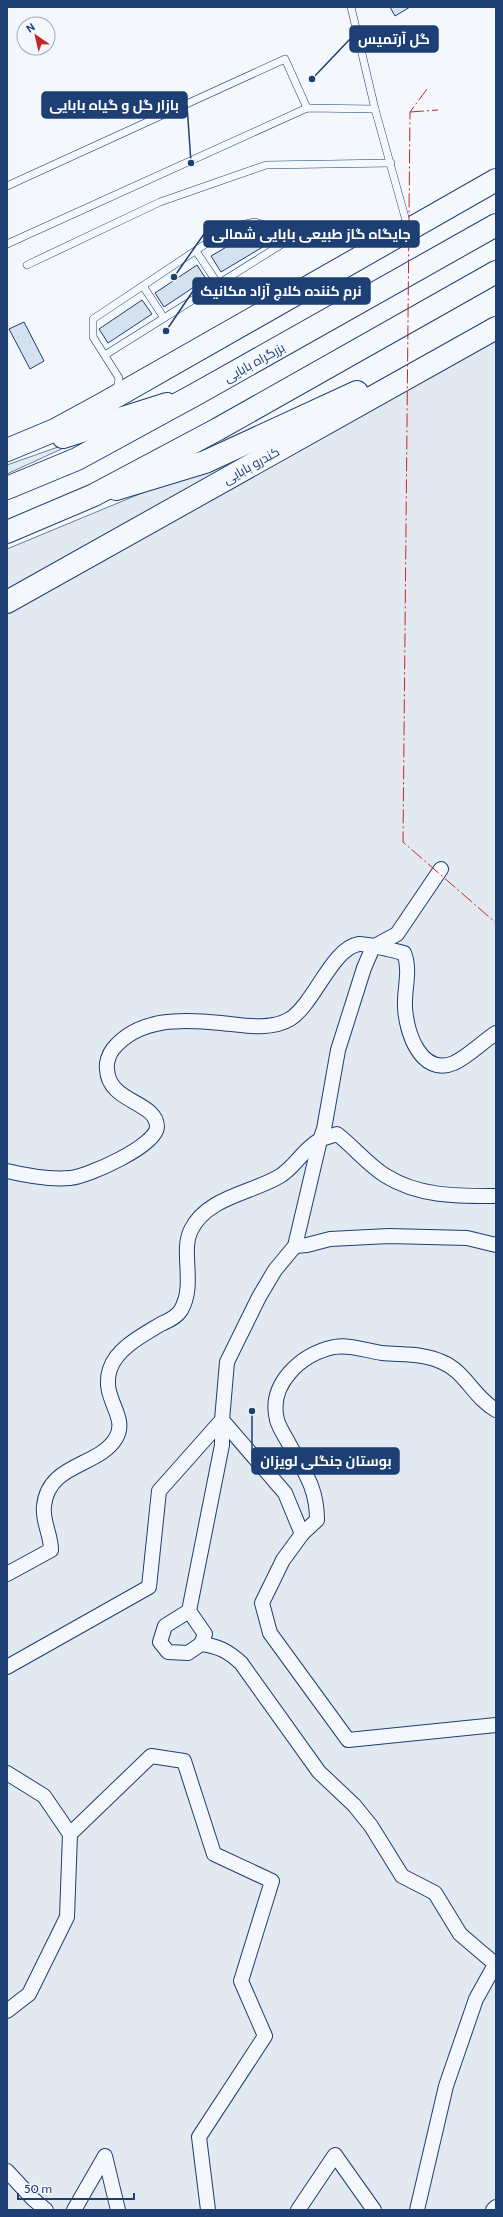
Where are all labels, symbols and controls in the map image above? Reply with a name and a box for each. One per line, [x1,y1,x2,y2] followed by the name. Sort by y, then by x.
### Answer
[16,16,56,56] north arrow
[23,20,38,36] text: N
[350,26,438,52] callout: گل آرتمیس
[358,30,430,48] text: گل آرتمیس
[42,92,187,118] callout: بازار گل و گیاه بابایی
[49,96,179,114] text: بازار گل و گیاه بابایی
[204,221,419,247] callout: جایگاه گاز طبیعی بابایی شمالی
[211,225,411,243] text: جایگاه گاز طبیعی بابایی شمالی
[193,278,370,304] callout: نرم کننده کلاچ آزاد مکانیک
[200,282,362,301] text: نرم کننده کلاچ آزاد مکانیک
[221,339,287,385] street label: بزرگراه بابایی
[220,443,282,487] street label: کندرو بابایی
[252,1448,399,1474] callout: بوستان جنگلی لویزان
[260,1452,392,1470] text: بوستان جنگلی لویزان
[18,2175,134,2201] scale bar
[24,2181,52,2196] text: 50 m

